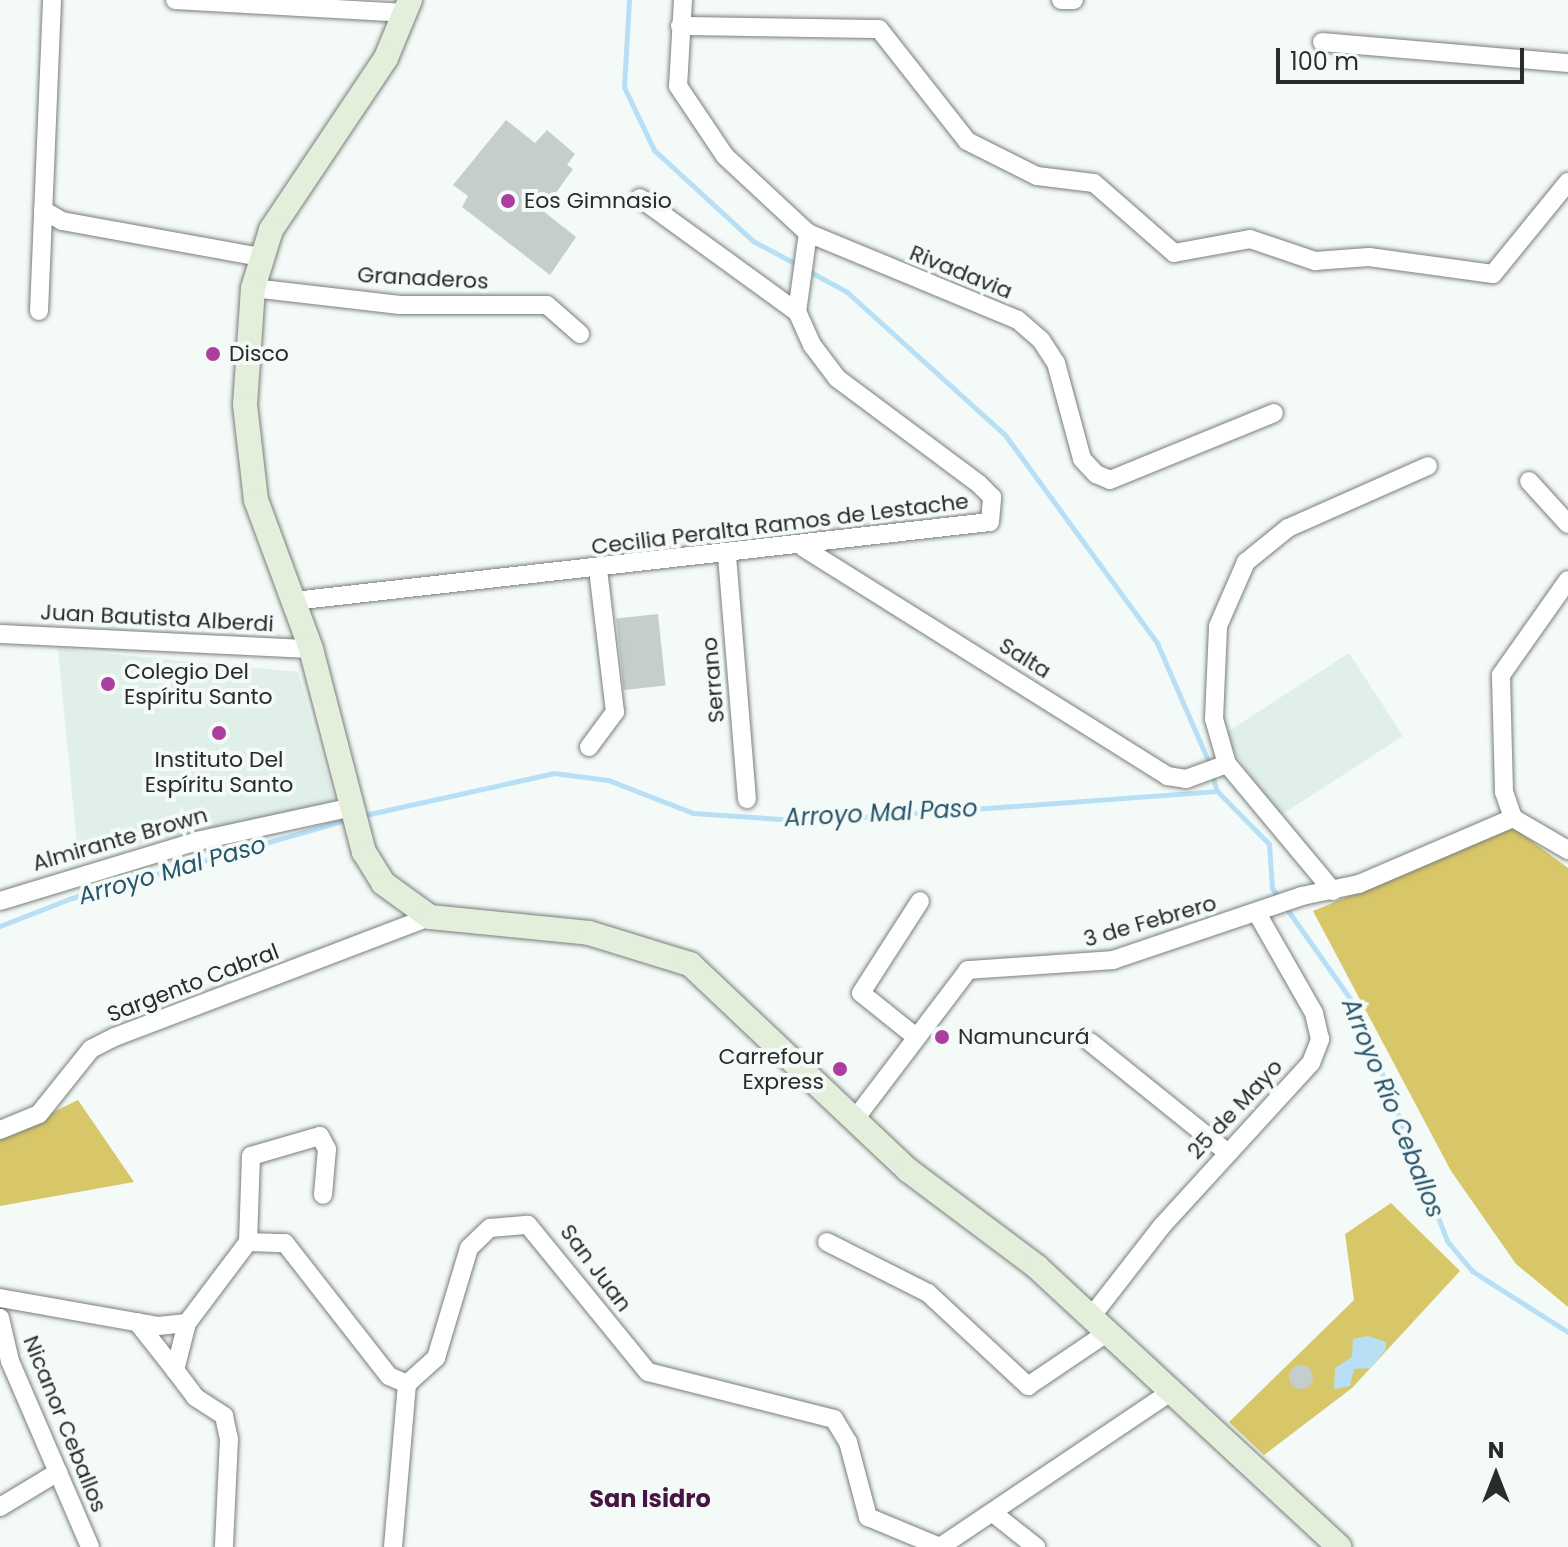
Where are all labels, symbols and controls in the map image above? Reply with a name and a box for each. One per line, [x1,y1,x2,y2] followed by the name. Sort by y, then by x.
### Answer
[1280,32,1528,82] scale bar
[1290,45,1359,78] text: 100 m
[524,188,672,214] place label: Eos Gimnasio
[499,192,517,210] marker: Eos Gimnasio
[906,239,1016,305] street label: Rivadavia
[357,261,489,295] street label: Granaderos
[229,341,289,367] place label: Disco
[204,345,222,363] marker: Disco
[590,488,970,560] street label: Cecilia Peralta Ramos de Lestache
[40,599,274,637] street label: Juan Bautista Alberdi
[994,632,1056,684] street label: Salta
[696,636,730,724] street label: Serrano
[124,658,273,710] place label: Colegio Del Espíritu Santo
[99,675,117,693] marker: Colegio Del Espíritu Santo
[210,724,228,742] marker: Instituto Del Espíritu Santo
[145,746,293,798] place label: Instituto Del Espíritu Santo
[784,794,978,832] water label: Arroyo Mal Paso
[29,801,211,877] street label: Almirante Brown
[75,830,269,910] water label: Arroyo Mal Paso
[1081,889,1219,953] street label: 3 de Febrero
[103,938,283,1028] street label: Sargento Cabral
[1336,994,1450,1222] water label: Arroyo Río Ceballos
[958,1024,1090,1050] place label: Namuncurá
[933,1028,951,1046] marker: Namuncurá
[718,1043,824,1094] place label: Carrefour Express
[1182,1054,1288,1164] street label: 25 de Mayo
[831,1060,849,1078] marker: Carrefour Express
[555,1219,637,1317] street label: San Juan
[18,1332,112,1516] street label: Nicanor Ceballos
[1456,1435,1536,1515] north arrow
[1488,1435,1504,1466] text: N
[589,1485,711,1513] district label: San Isidro

